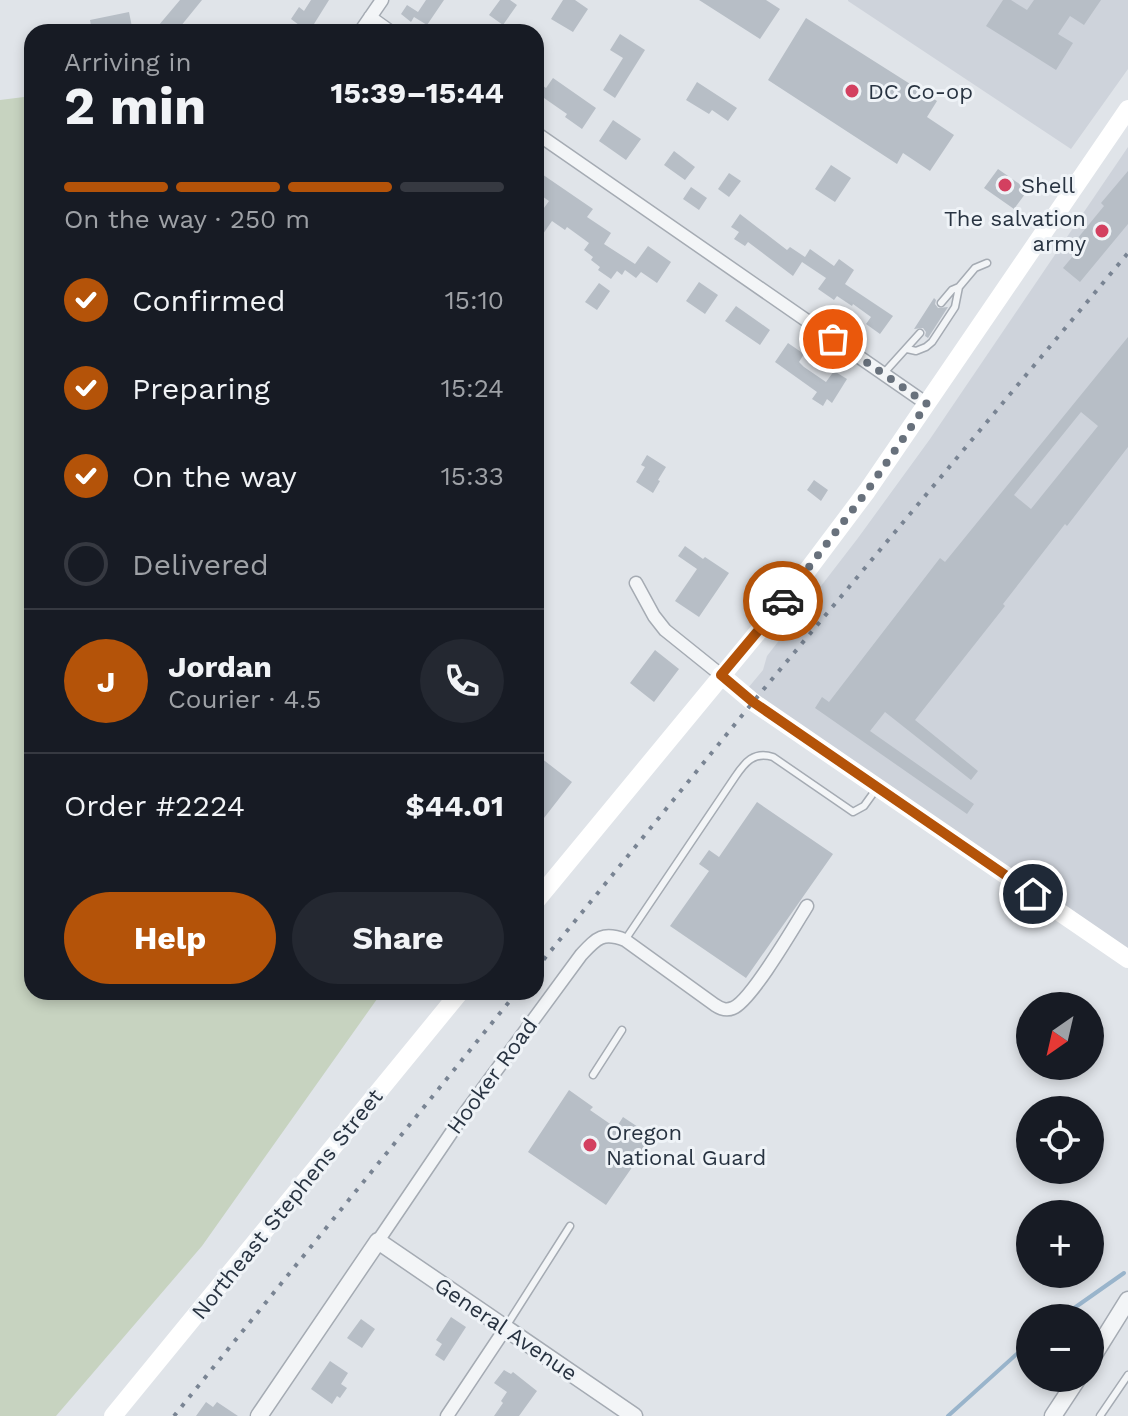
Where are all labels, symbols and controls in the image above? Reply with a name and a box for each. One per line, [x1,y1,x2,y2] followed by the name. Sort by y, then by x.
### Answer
[64,47,192,77] text: Arriving in
[330,75,504,110] text: 15:39–15:44
[64,76,206,137] text: 2 min
[868,79,973,104] place label: DC Co-op
[843,82,861,100] marker: DC Co-op
[1021,173,1075,198] place label: Shell
[996,176,1014,194] marker: Shell
[64,204,310,234] text: On the way · 250 m
[944,206,1087,256] place label: The salvation army
[1093,222,1111,240] marker: The salvation army
[64,278,108,322] icon: check
[132,283,286,318] text: Confirmed
[445,285,504,315] text: 15:10
[799,305,867,373] pin
[811,317,855,361] icon: bag
[64,366,108,410] icon: check
[132,371,270,406] text: Preparing
[441,373,504,403] text: 15:24
[64,454,108,498] icon: check
[132,459,297,494] text: On the way
[441,461,504,491] text: 15:33
[132,547,269,582] text: Delivered
[743,561,823,641] courier
[761,579,805,623] icon: car
[420,639,504,723] button: phone
[168,649,272,684] text: Jordan
[97,664,115,699] text: J
[168,684,321,714] text: Courier · 4.5
[64,788,245,823] text: Order #2224
[405,788,504,823] text: $44.01
[999,860,1067,928] pin
[1011,872,1055,916] icon: home
[64,892,276,984] button: Help
[292,892,504,984] button: Share
[1016,992,1104,1080] north arrow
[1016,992,1104,1392] map controls
[442,1013,542,1139] street label: Hooker Road
[186,1084,388,1324] street label: Northeast Stephens Street
[1016,1096,1104,1184] button: locate
[606,1120,766,1170] place label: Oregon National Guard
[581,1136,599,1154] marker: Oregon National Guard
[1016,1200,1104,1288] button: +
[430,1272,582,1386] street label: General Avenue
[1016,1304,1104,1392] button: −

